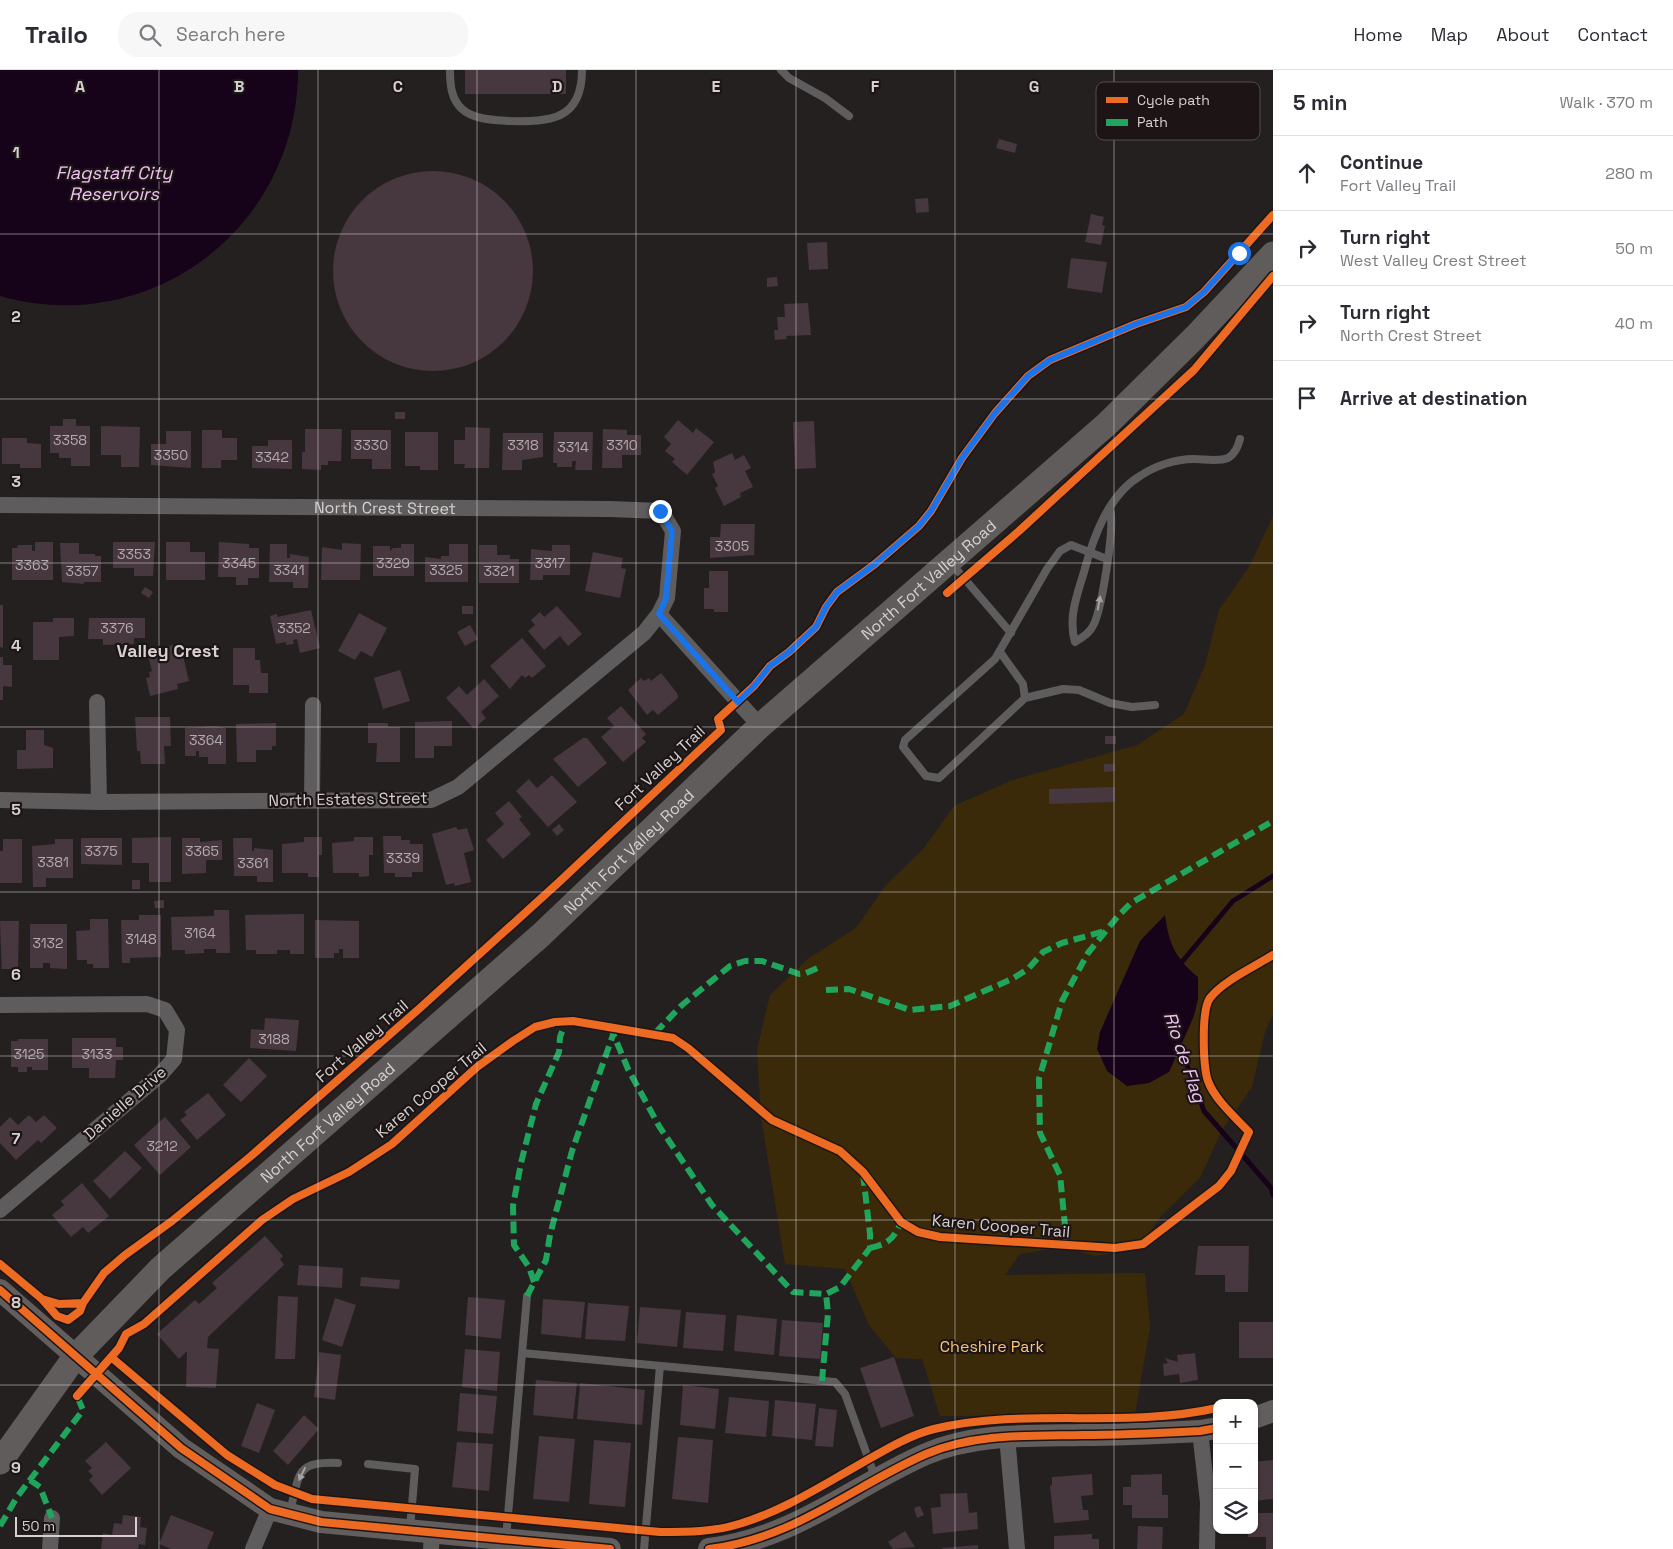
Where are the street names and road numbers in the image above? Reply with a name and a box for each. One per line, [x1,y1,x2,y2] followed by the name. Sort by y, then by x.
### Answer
[314,497,456,518] street label: North Crest Street
[856,515,1000,644] street label: North Fort Valley Road
[610,721,710,815] street label: Fort Valley Trail
[559,784,698,919] street label: North Fort Valley Road
[268,787,428,811] street label: North Estates Street
[311,995,413,1087] street label: Fort Valley Trail
[371,1037,491,1143] street label: Karen Cooper Trail
[256,1057,399,1187] street label: North Fort Valley Road
[79,1061,171,1145] street label: Danielle Drive
[931,1209,1071,1243] street label: Karen Cooper Trail

